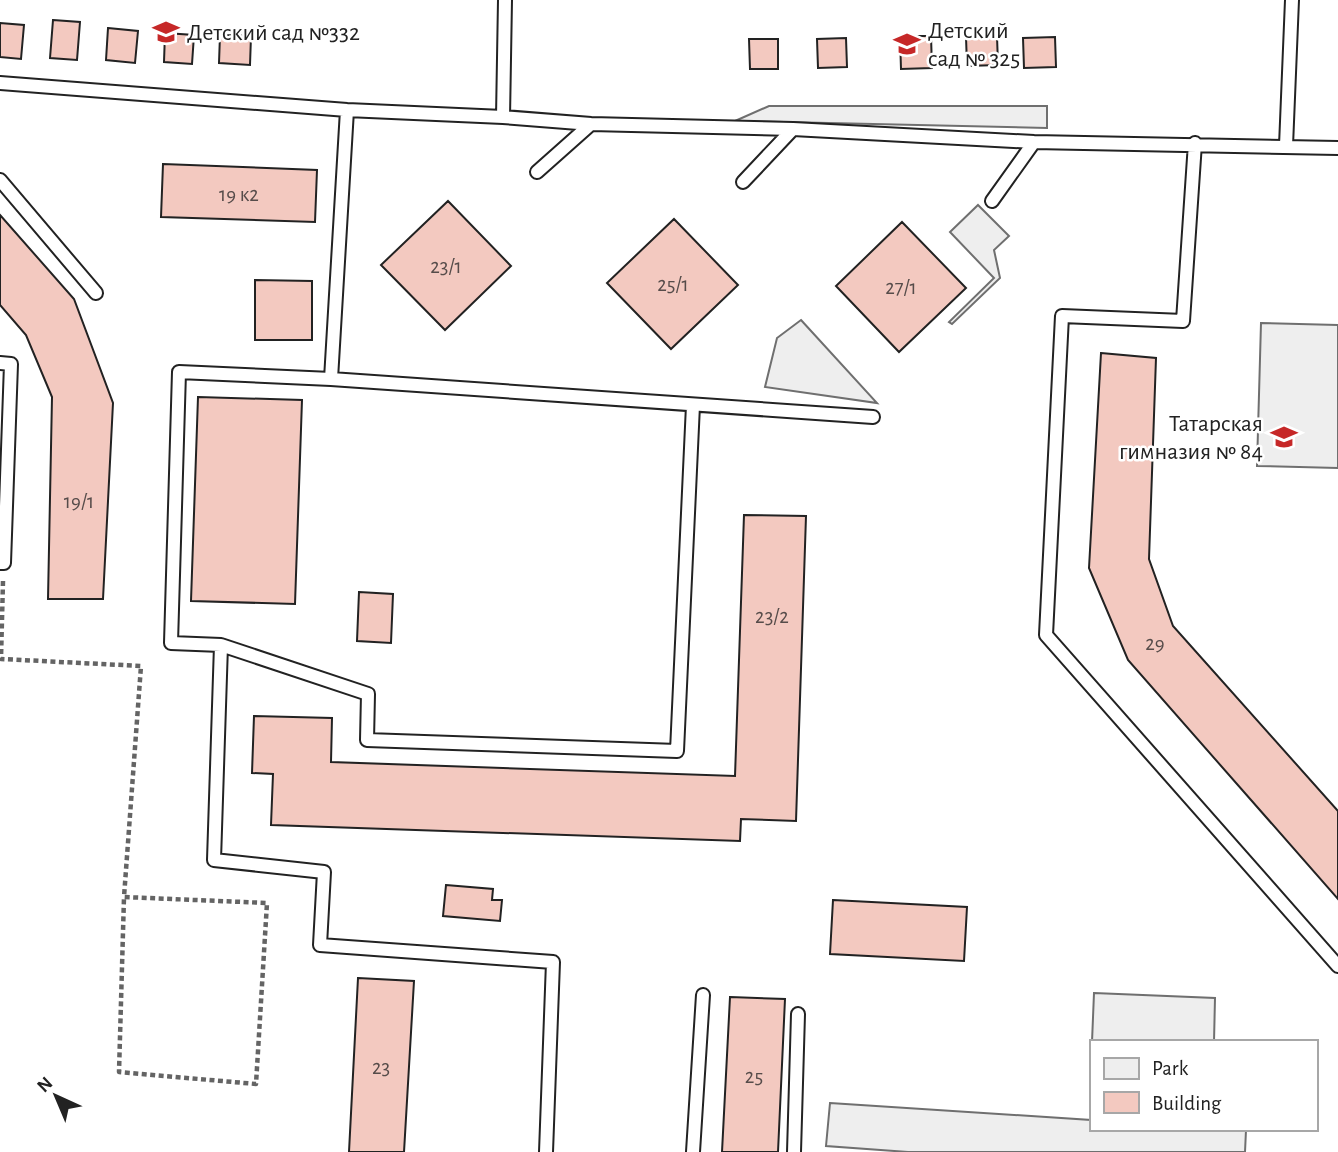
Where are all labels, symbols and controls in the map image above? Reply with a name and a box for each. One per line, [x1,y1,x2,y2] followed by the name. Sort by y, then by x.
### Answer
[151,17,181,47] school or university icon: Детский сад №332
[928,19,1020,71] place label: Детский сад № 325
[187,21,360,45] place label: Детский сад №332
[892,29,922,59] school or university icon: Детский сад № 325
[219,184,259,205] house number: 19 к2
[430,256,462,277] house number: 23/1
[657,274,689,295] house number: 25/1
[885,277,917,298] house number: 27/1
[1119,412,1263,464] place label: Татарская гимназия № 84
[1269,422,1299,452] school or university icon: Татарская гимназия № 84
[64,491,94,512] house number: 19/1
[755,606,789,627] house number: 23/2
[1145,633,1165,654] house number: 29
[1090,1040,1317,1131] legend
[372,1057,390,1078] house number: 23
[1152,1058,1189,1079] text: Park
[21,1061,91,1131] north arrow
[745,1066,763,1087] house number: 25
[34,1073,57,1096] text: N
[1152,1093,1222,1114] text: Building

